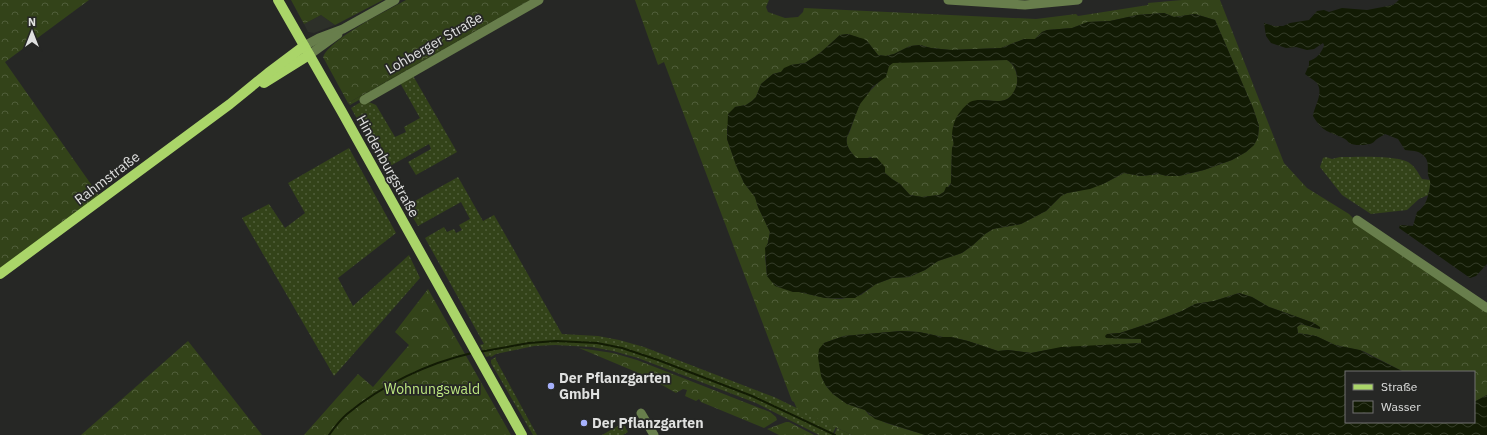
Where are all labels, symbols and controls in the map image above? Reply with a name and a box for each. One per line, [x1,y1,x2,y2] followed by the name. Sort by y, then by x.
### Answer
[382,8,486,78] street label: Lohberger Straße
[12,12,52,52] north arrow
[28,15,36,29] text: N
[352,112,424,221] street label: Hindenburgstraße
[71,147,144,208] street label: Rahmstraße
[559,369,671,403] place label: Der Pflanzgarten GmbH
[1345,371,1475,423] legend
[1381,379,1418,394] text: Straße
[384,380,480,398] park label: Wohnungswald
[546,381,556,391] marker: Der Pflanzgarten GmbH
[1381,399,1421,414] text: Wasser
[592,414,704,432] place label: Der Pflanzgarten
[579,418,589,428] marker: Der Pflanzgarten

